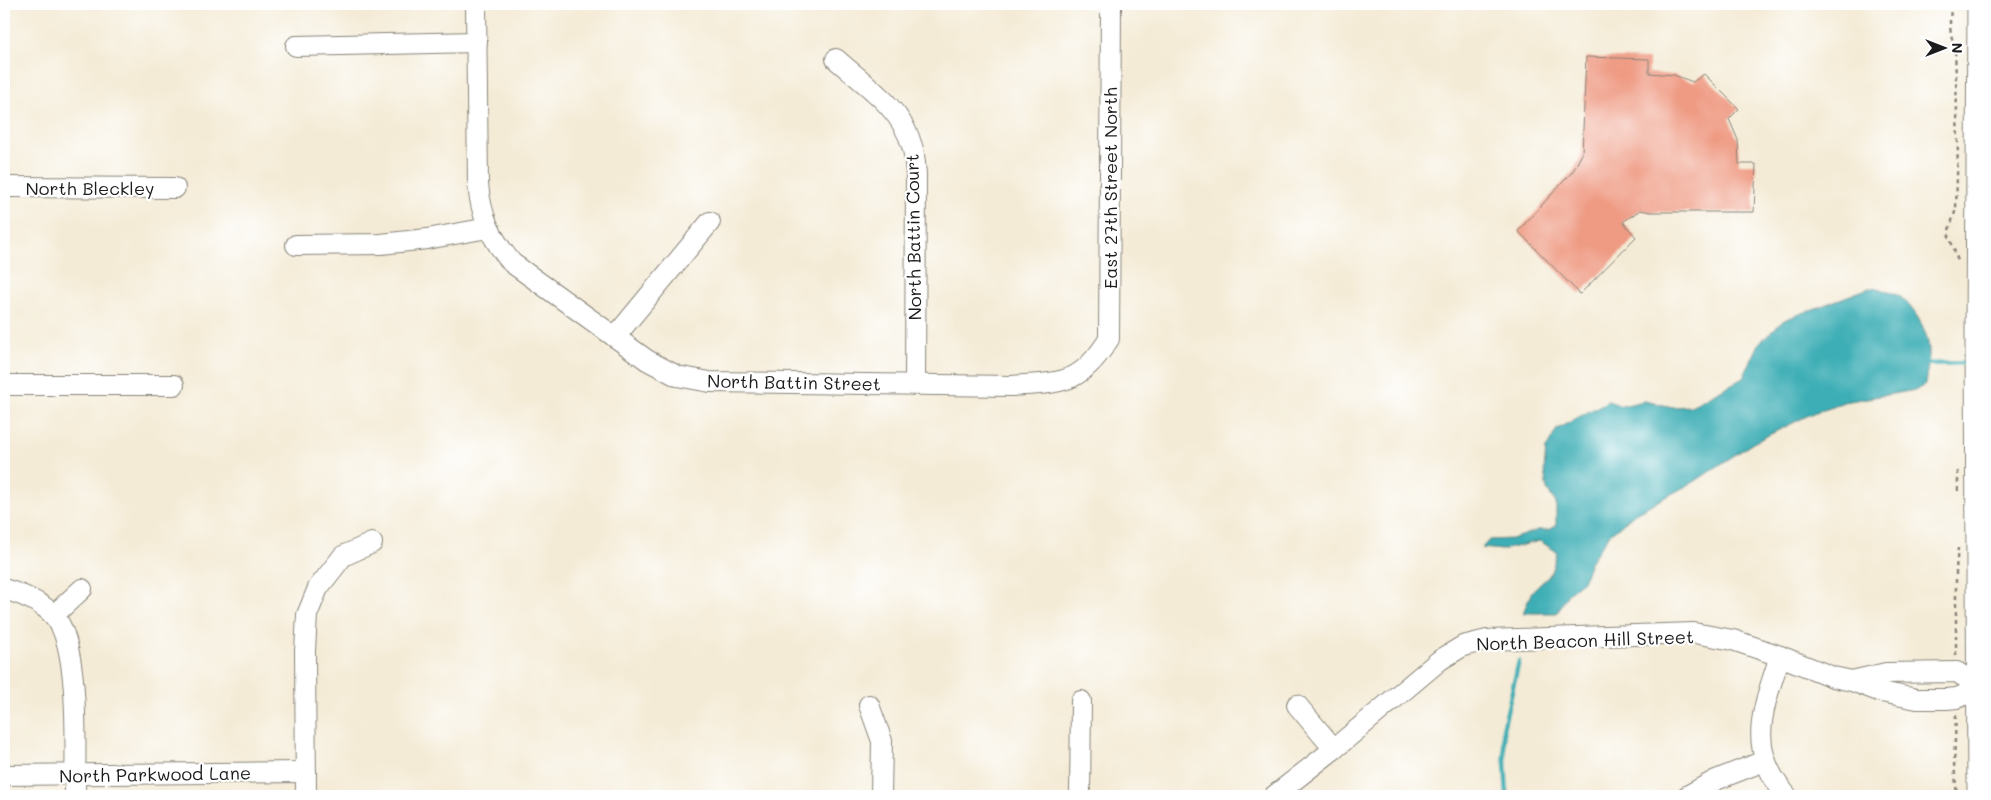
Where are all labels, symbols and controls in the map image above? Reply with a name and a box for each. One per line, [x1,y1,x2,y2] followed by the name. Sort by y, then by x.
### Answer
[1918,22,1968,72] north arrow
[1948,43,1967,53] text: N
[1098,87,1122,289] street label: East 27th Street North
[900,153,926,321] street label: North Battin Court
[26,176,154,200] street label: North Bleckley
[707,368,881,396] street label: North Battin Street
[1476,624,1694,656] street label: North Beacon Hill Street
[59,760,251,788] street label: North Parkwood Lane

